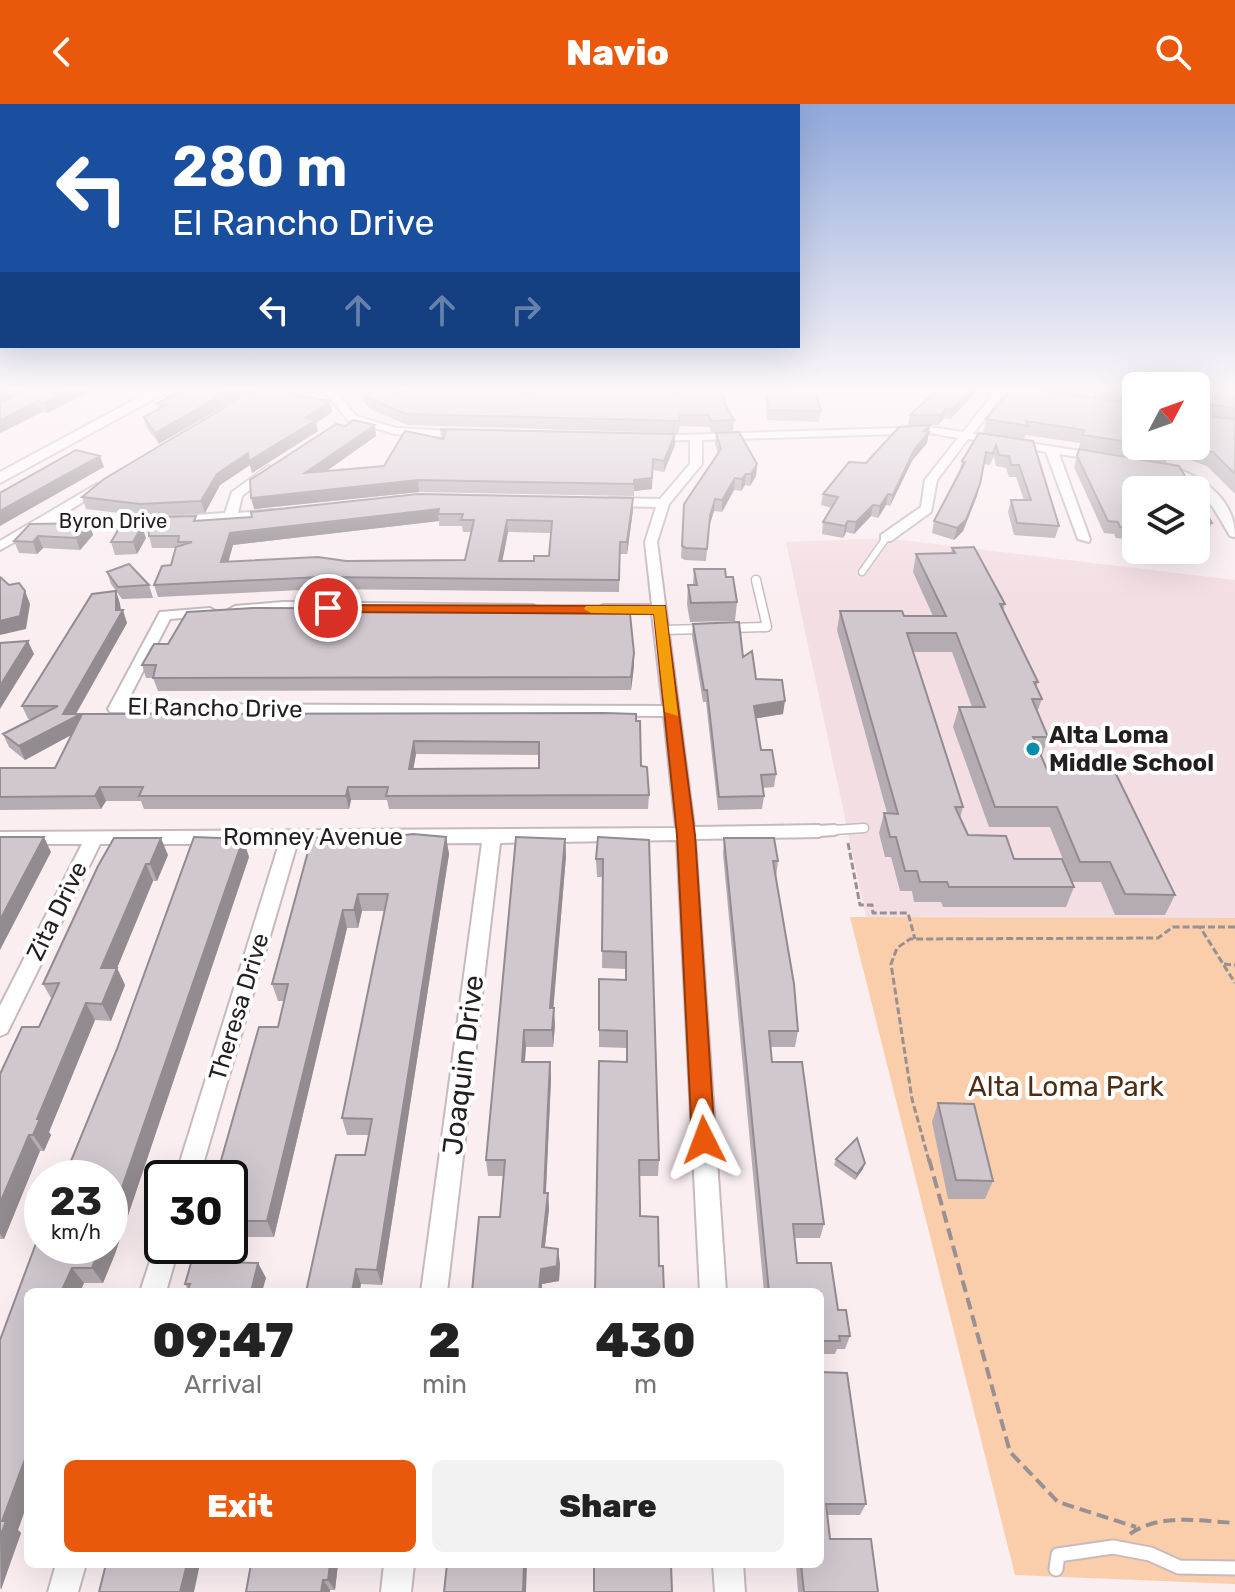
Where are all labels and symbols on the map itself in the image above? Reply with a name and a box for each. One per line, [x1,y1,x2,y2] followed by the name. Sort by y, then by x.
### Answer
[1122,372,1210,460] north arrow
[59,509,167,533] street label: Byron Drive
[294,574,362,642] pin
[127,692,303,724] street label: El Rancho Drive
[1049,721,1214,777] place label: Alta Loma Middle School
[1024,740,1042,758] marker: Alta Loma Middle School
[223,823,403,851] street label: Romney Avenue
[21,857,93,965] street label: Zita Drive
[203,930,275,1084] street label: Theresa Drive
[436,973,490,1157] street label: Joaquin Drive
[968,1070,1164,1103] park label: Alta Loma Park
[662,1098,746,1182] position arrow
[144,1160,248,1264] speed limit sign: 30

